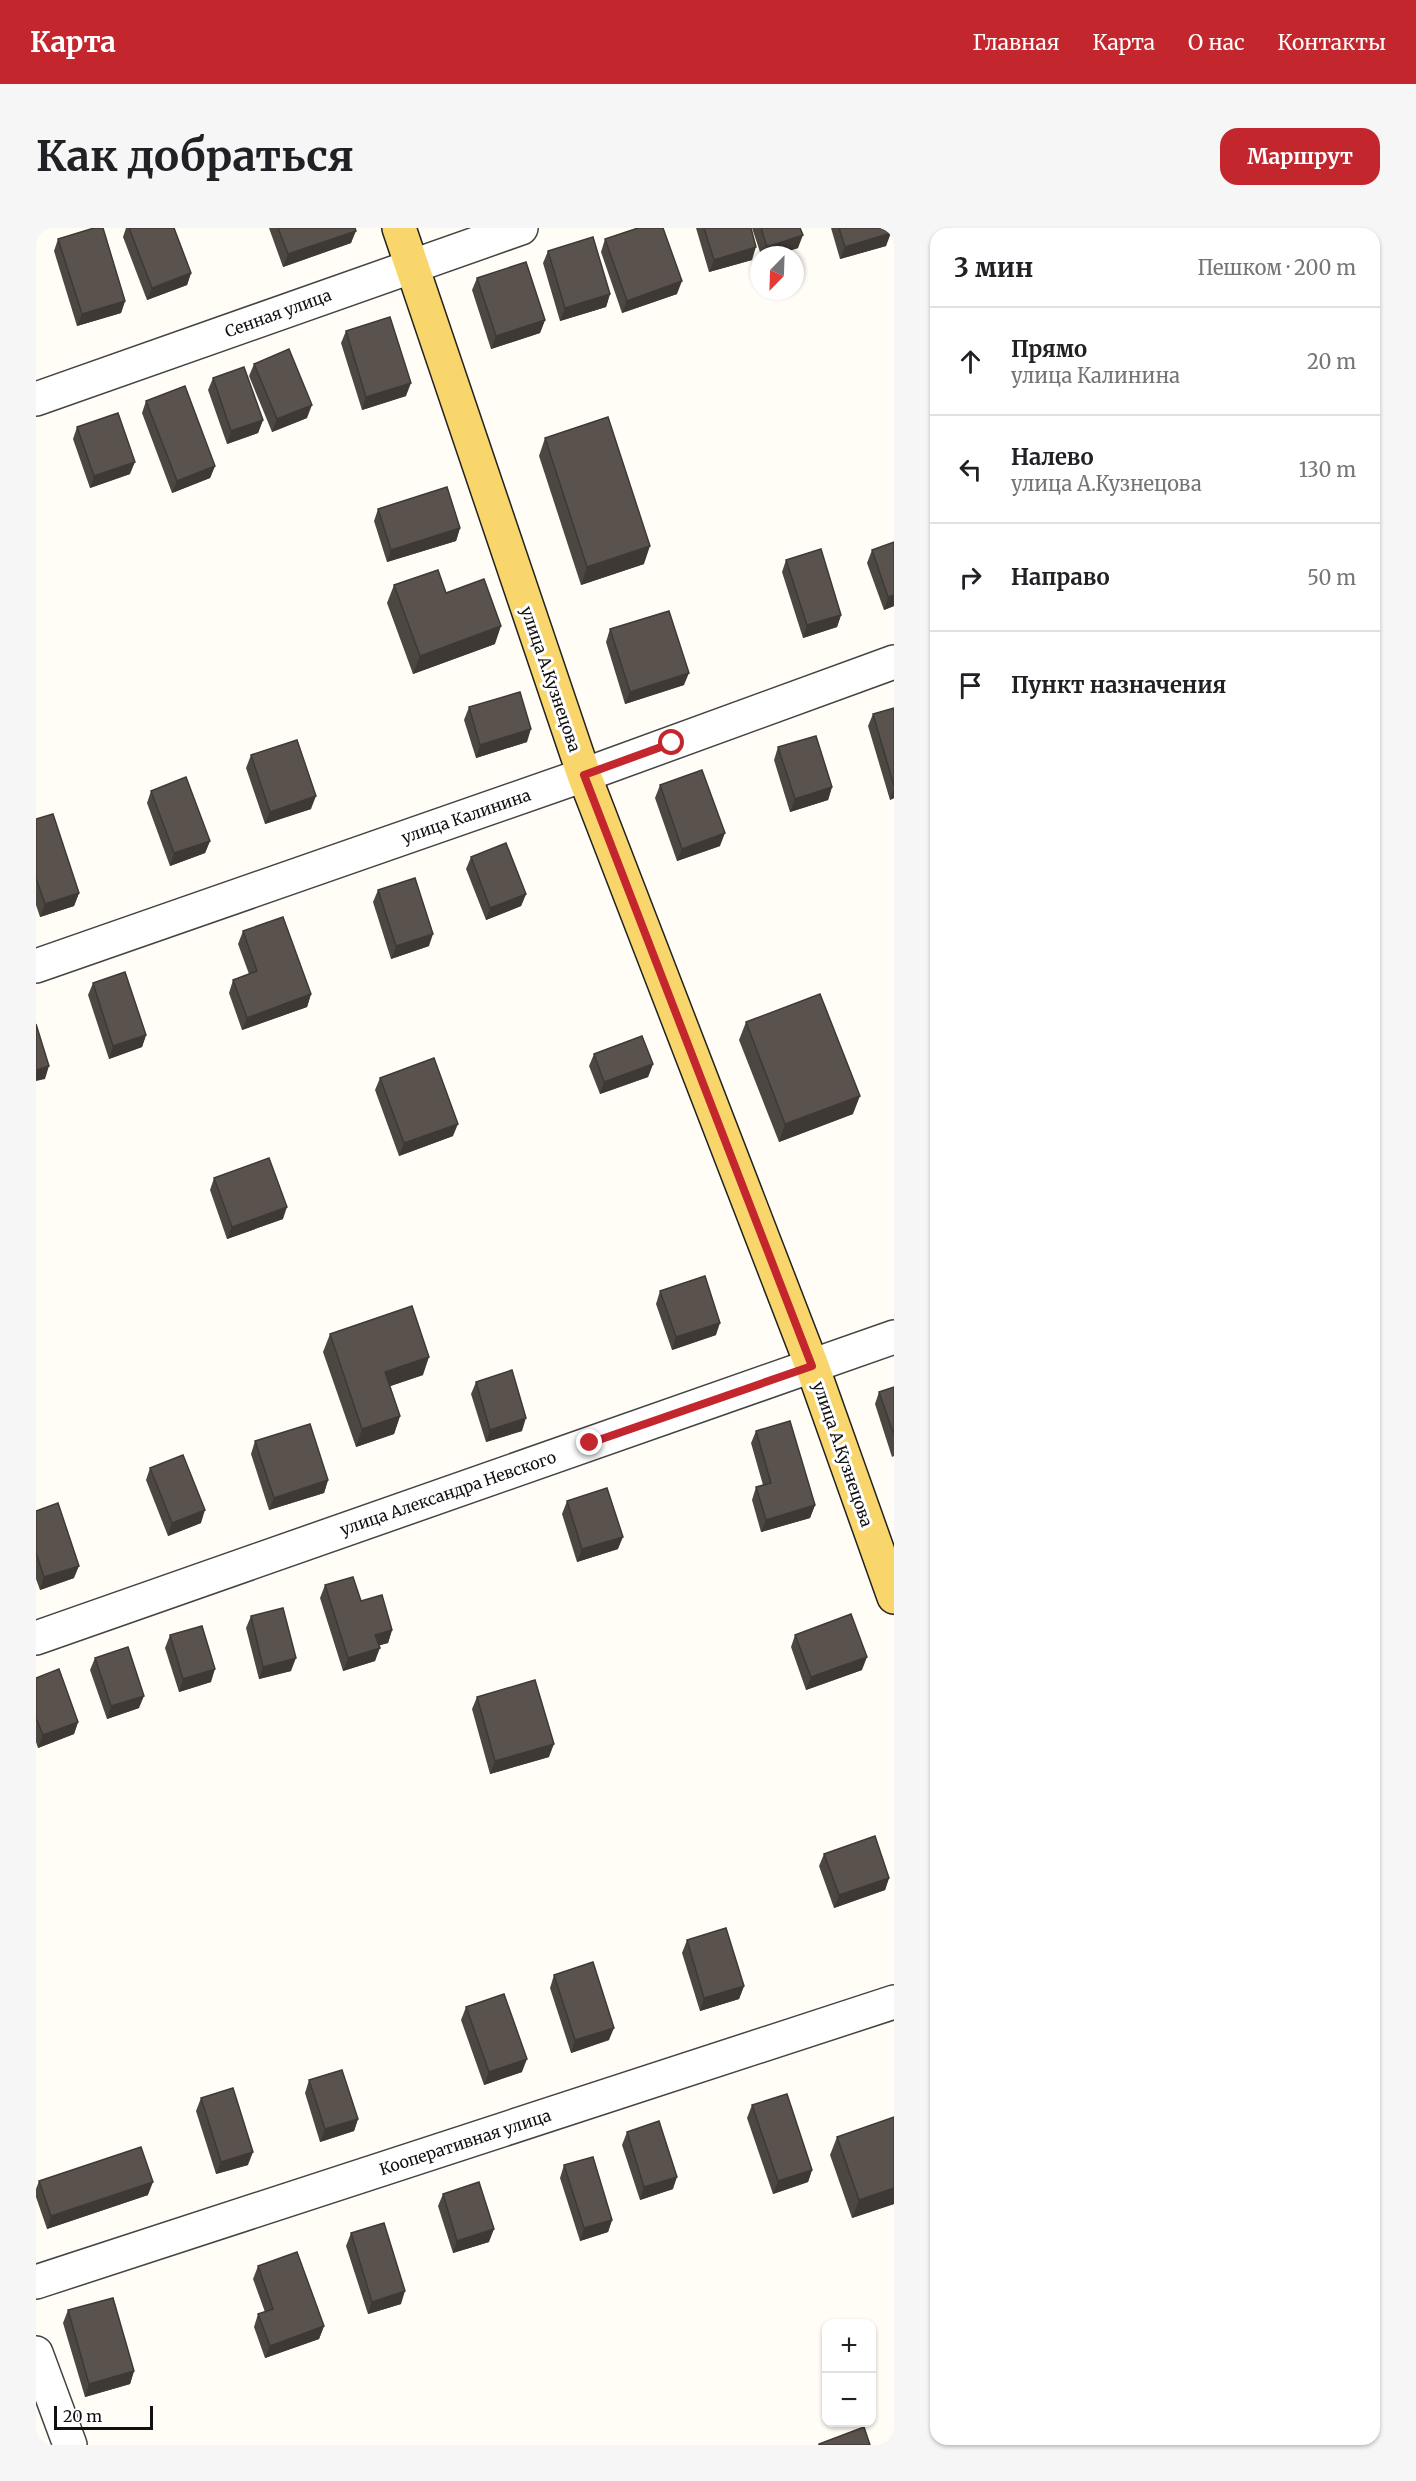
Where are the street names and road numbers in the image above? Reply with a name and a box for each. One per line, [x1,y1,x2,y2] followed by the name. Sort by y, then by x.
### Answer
[222,284,334,341] street label: Сенная улица
[517,604,585,755] street label: улица А.Кузнецова
[399,784,534,847] street label: улица Калинина
[809,1379,877,1530] street label: улица А.Кузнецова
[337,1447,559,1539] street label: улица Александра Невского
[377,2105,554,2179] street label: Кооперативная улица

